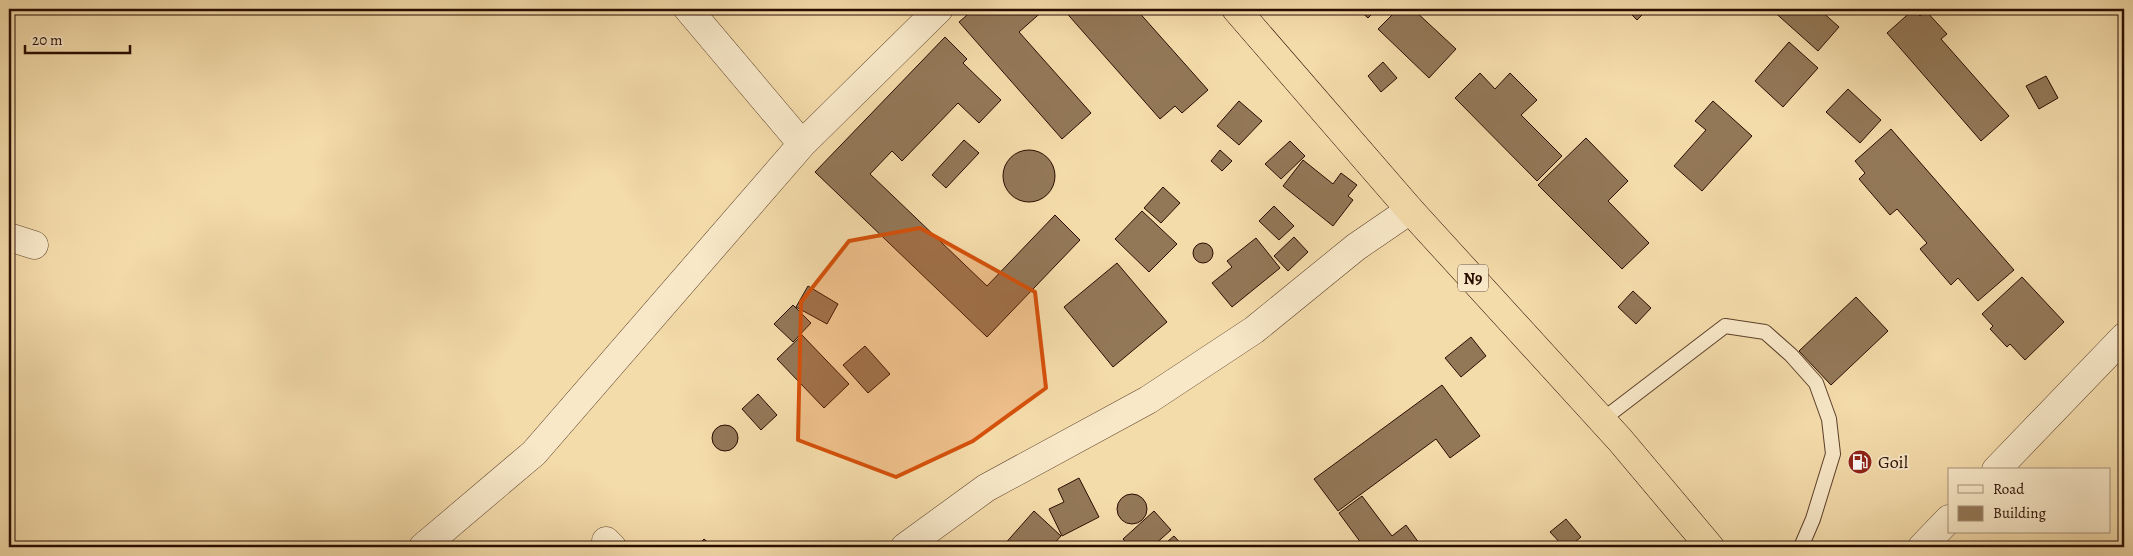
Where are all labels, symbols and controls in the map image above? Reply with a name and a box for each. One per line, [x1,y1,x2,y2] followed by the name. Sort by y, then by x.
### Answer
[25,22,130,54] scale bar
[32,30,63,50] text: 20 m
[1458,264,1488,292] road number: N9
[1847,449,1873,475] fuel station icon: Goil
[1878,450,1909,474] place label: Goil
[1948,468,2110,534] legend
[1993,479,2025,499] text: Road
[1993,503,2046,523] text: Building

